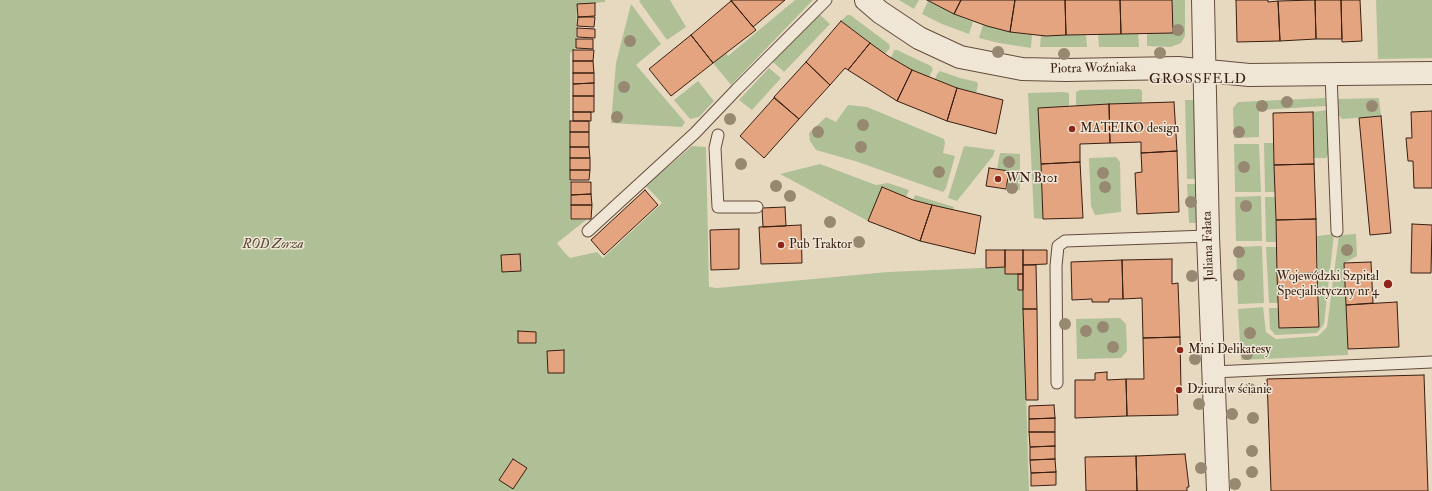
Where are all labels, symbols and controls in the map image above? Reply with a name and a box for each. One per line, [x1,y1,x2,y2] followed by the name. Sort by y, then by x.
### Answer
[1050,60,1136,78] street label: Piotra Woźniaka
[1149,72,1247,88] district label: GROSSFELD
[1080,121,1180,137] place label: MATEIKO design
[1067,124,1077,134] marker: MATEIKO design
[1006,171,1058,187] place label: WN B101
[993,174,1003,184] marker: WN B101
[1200,211,1218,281] street label: Juliana Fałata
[243,237,303,253] park label: ROD Zorza
[789,237,852,253] place label: Pub Traktor
[776,240,786,250] marker: Pub Traktor
[1277,269,1379,300] place label: Wojewódzki Szpital Specjalistyczny nr 4
[1382,278,1394,290] marker: Wojewódzki Szpital Specjalistyczny nr 4
[1188,342,1271,358] place label: Mini Delikatesy
[1175,345,1185,355] marker: Mini Delikatesy
[1187,382,1272,398] place label: Dziura w ścianie
[1174,385,1184,395] marker: Dziura w ścianie

